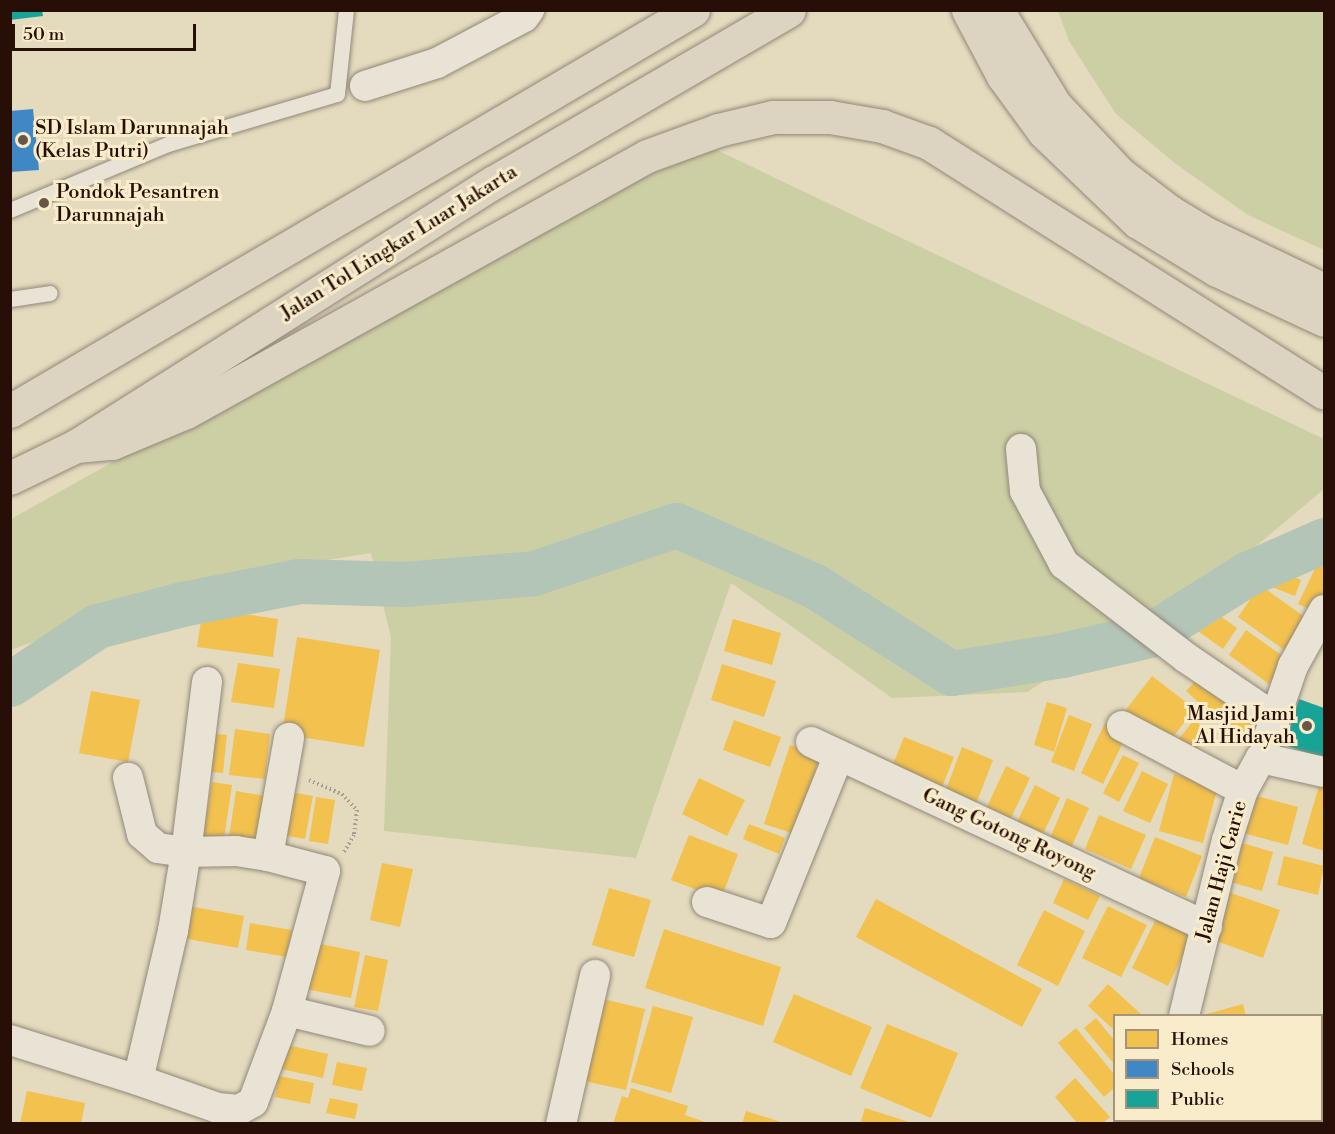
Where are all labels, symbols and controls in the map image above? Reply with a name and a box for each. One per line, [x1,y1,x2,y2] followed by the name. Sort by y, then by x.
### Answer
[15,12,200,50] scale bar
[23,23,64,46] text: 50 m
[35,116,229,163] place label: SD Islam Darunnajah (Kelas Putri)
[16,133,30,147] marker: SD Islam Darunnajah (Kelas Putri)
[276,160,522,326] street label: Jalan Tol Lingkar Luar Jakarta
[56,180,220,227] place label: Pondok Pesantren Darunnajah
[37,196,51,210] marker: Pondok Pesantren Darunnajah
[1187,702,1295,749] place label: Masjid Jami Al Hidayah
[1300,719,1314,733] marker: Masjid Jami Al Hidayah
[918,783,1100,885] street label: Gang Gotong Royong
[1192,798,1252,944] street label: Jalan Haji Garie
[1113,1014,1323,1122] legend
[1171,1028,1228,1051] text: Homes
[1171,1058,1234,1081] text: Schools
[1171,1088,1224,1111] text: Public

